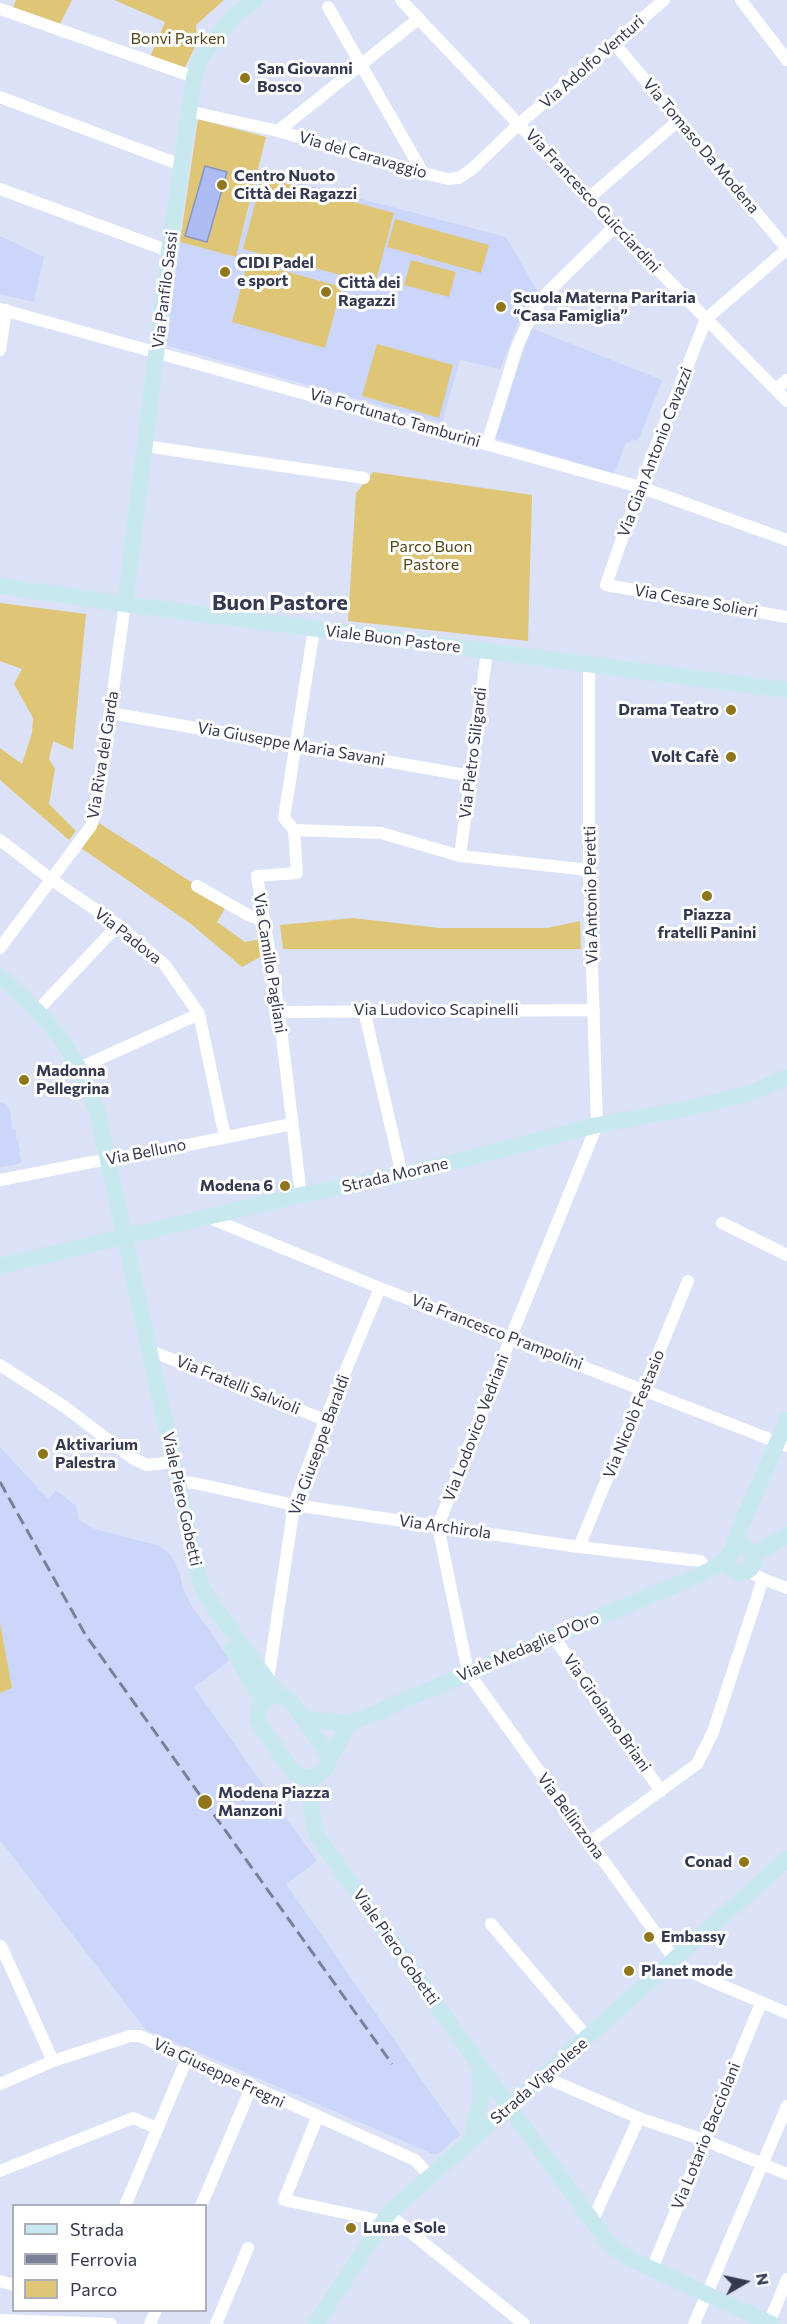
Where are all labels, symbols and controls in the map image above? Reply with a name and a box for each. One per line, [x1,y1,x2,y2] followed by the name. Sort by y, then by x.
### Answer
[536,11,648,113] street label: Via Adolfo Venturi
[131,29,225,49] park label: Bonvi Parken
[257,59,353,97] place label: San Giovanni Bosco
[238,71,252,85] marker: San Giovanni Bosco
[639,74,763,218] street label: Via Tomaso Da Modena
[521,125,665,277] street label: Via Francesco Guicciardini
[297,128,429,182] street label: Via del Caravaggio
[234,166,357,204] place label: Centro Nuoto Città dei Ragazzi
[215,178,229,192] marker: Centro Nuoto Città dei Ragazzi
[148,230,182,350] street label: Via Panfilo Sassi
[237,253,314,291] place label: CIDI Padel e sport
[218,265,232,279] marker: CIDI Padel e sport
[338,273,401,311] place label: Città dei Ragazzi
[319,285,333,299] marker: Città dei Ragazzi
[513,288,696,326] place label: Scuola Materna Paritaria “Casa Famiglia”
[494,300,508,314] marker: Scuola Materna Paritaria “Casa Famiglia”
[614,364,696,540] street label: Via Gian Antonio Cavazzi
[307,384,483,452] street label: Via Fortunato Tamburini
[389,537,473,575] park label: Parco Buon Pastore
[633,581,759,621] street label: Via Cesare Solieri
[212,590,348,616] district label: Buon Pastore
[324,621,462,657] street label: Viale Buon Pastore
[455,686,491,820] street label: Via Pietro Siligardi
[83,690,123,820] street label: Via Riva del Garda
[618,700,719,720] place label: Drama Teatro
[724,703,738,717] marker: Drama Teatro
[196,718,386,770] street label: Via Giuseppe Maria Savani
[651,747,719,767] place label: Volt Cafè
[724,750,738,764] marker: Volt Cafè
[580,826,602,964] street label: Via Antonio Peretti
[700,889,714,903] marker: Piazza fratelli Panini
[249,892,291,1034] street label: Via Camillo Pagliani
[91,904,165,968] street label: Via Padova
[657,905,757,943] place label: Piazza fratelli Panini
[353,1000,519,1020] street label: Via Ludovico Scapinelli
[36,1061,109,1099] place label: Madonna Pellegrina
[17,1073,31,1087] marker: Madonna Pellegrina
[104,1135,188,1169] street label: Via Belluno
[340,1153,450,1197] street label: Strada Morane
[200,1176,273,1196] place label: Modena 6
[278,1179,292,1193] marker: Modena 6
[408,1290,586,1374] street label: Via Francesco Prampolini
[599,1347,669,1481] street label: Via Nicolò Festasio
[173,1351,303,1419] street label: Via Fratelli Salvioli
[439,1352,513,1504] street label: Via Lodovico Vedriani
[285,1372,353,1518] street label: Via Giuseppe Baraldi
[158,1430,206,1568] street label: Viale Piero Gobetti
[55,1435,138,1473] place label: Aktivarium Palestra
[36,1447,50,1461] marker: Aktivarium Palestra
[398,1511,492,1543] street label: Via Archirola
[454,1608,602,1686] street label: Viale Medaglie D'Oro
[559,1650,655,1776] street label: Via Girolamo Briani
[533,1769,609,1863] street label: Via Bellinzona
[218,1783,330,1821] place label: Modena Piazza Manzoni
[196,1793,214,1811] marker: Modena Piazza Manzoni
[684,1852,732,1872] place label: Conad
[737,1855,751,1869] marker: Conad
[349,1886,443,2008] street label: Viale Piero Gobetti
[661,1927,726,1947] place label: Embassy
[642,1930,656,1944] marker: Embassy
[641,1961,733,1981] place label: Planet mode
[622,1964,636,1978] marker: Planet mode
[150,2034,288,2112] street label: Via Giuseppe Fregni
[487,2034,591,2128] street label: Strada Vignolese
[668,2060,744,2212] street label: Via Lotario Bacciolani
[12,2204,207,2312] legend
[70,2218,124,2240] text: Strada
[363,2218,446,2238] place label: Luna e Sole
[344,2221,358,2235] marker: Luna e Sole
[70,2248,137,2270] text: Ferrovia
[715,2252,775,2312] north arrow
[753,2272,774,2287] text: N
[70,2278,117,2300] text: Parco

